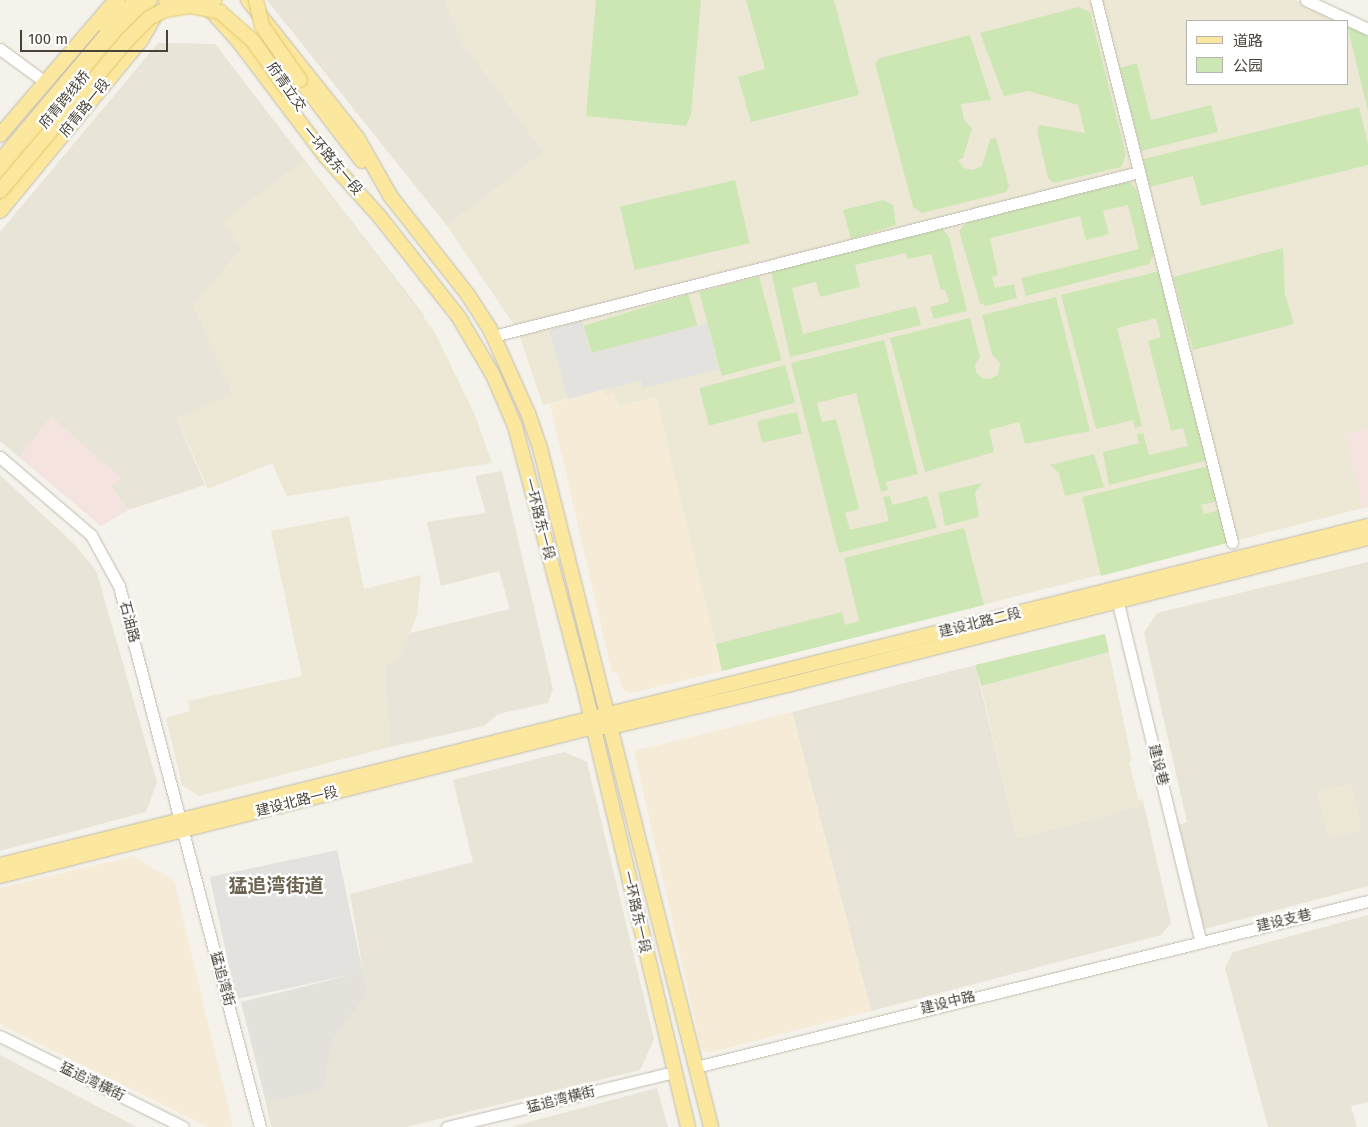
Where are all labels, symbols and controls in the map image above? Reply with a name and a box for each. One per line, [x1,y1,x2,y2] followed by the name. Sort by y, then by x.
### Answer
[22,20,170,52] scale bar
[1186,20,1348,85] legend
[28,30,68,48] text: 100 m
[1233,32,1263,50] text: 道路
[1233,57,1263,75] text: 公园
[263,59,309,115] street label: 府青立交
[36,68,94,132] street label: 府青跨线桥
[56,76,114,140] street label: 府青路一段
[299,123,365,199] street label: 一环路东一段
[520,476,558,562] street label: 一环路东一段
[115,600,143,644] street label: 石油路
[937,605,1023,641] street label: 建设北路二段
[1145,743,1171,787] street label: 建设巷
[254,784,340,820] street label: 建设北路一段
[618,869,654,955] street label: 一环路东一段
[229,875,323,897] district label: 猛追湾街道
[1255,907,1313,935] street label: 建设支巷
[207,950,237,1008] street label: 猛追湾街
[919,988,977,1018] street label: 建设中路
[57,1059,127,1105] street label: 猛追湾横街
[525,1083,597,1117] street label: 猛追湾横街

